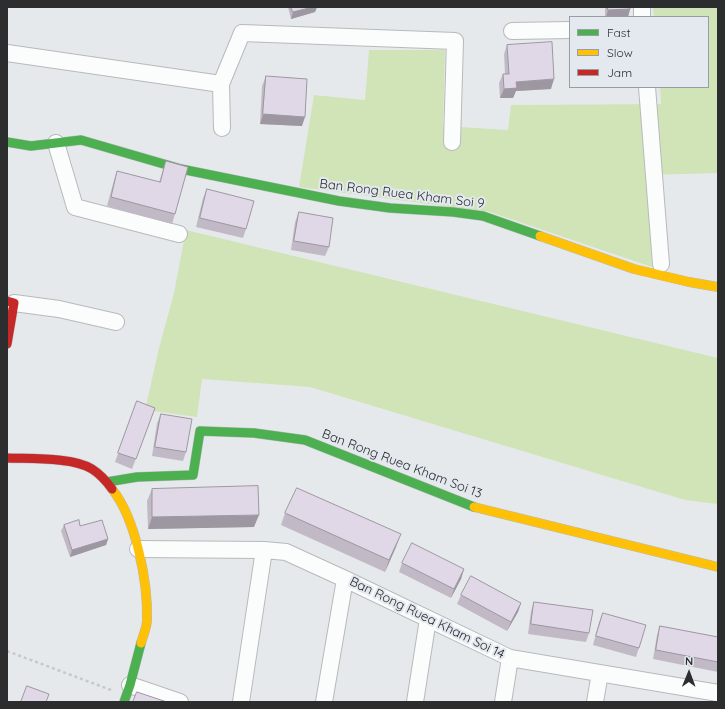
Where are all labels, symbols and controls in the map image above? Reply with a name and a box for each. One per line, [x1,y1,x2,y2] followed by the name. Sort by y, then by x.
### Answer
[569,16,709,88] legend
[607,25,631,40] text: Fast
[607,45,633,60] text: Slow
[607,65,632,80] text: Jam
[319,176,485,212] street label: Ban Rong Ruea Kham Soi 9
[320,426,484,502] street label: Ban Rong Ruea Kham Soi 13
[347,574,507,662] street label: Ban Rong Ruea Kham Soi 14
[669,653,709,693] north arrow
[685,654,693,668] text: N

